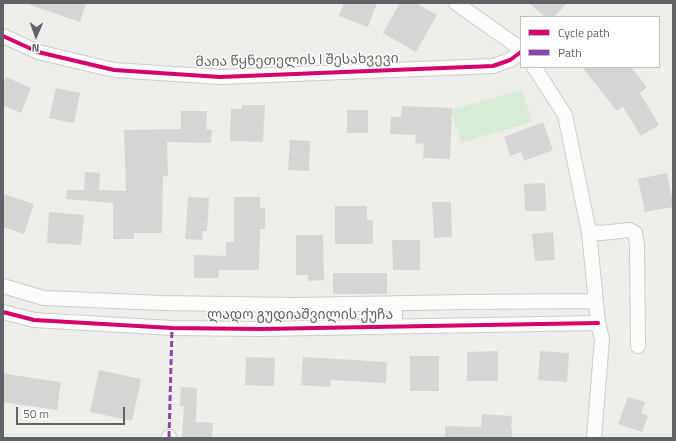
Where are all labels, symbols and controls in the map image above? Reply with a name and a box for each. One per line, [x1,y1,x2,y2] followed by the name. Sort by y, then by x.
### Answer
[16,16,56,56] north arrow
[520,16,660,68] legend
[558,23,610,42] text: Cycle path
[31,40,40,56] text: N
[558,43,582,62] text: Path
[195,51,399,71] street label: მაია წყნეთელის I შესახვევი
[207,308,393,324] street label: ლადო გუდიაშვილის ქუჩა
[18,399,127,425] scale bar
[23,404,49,423] text: 50 m

